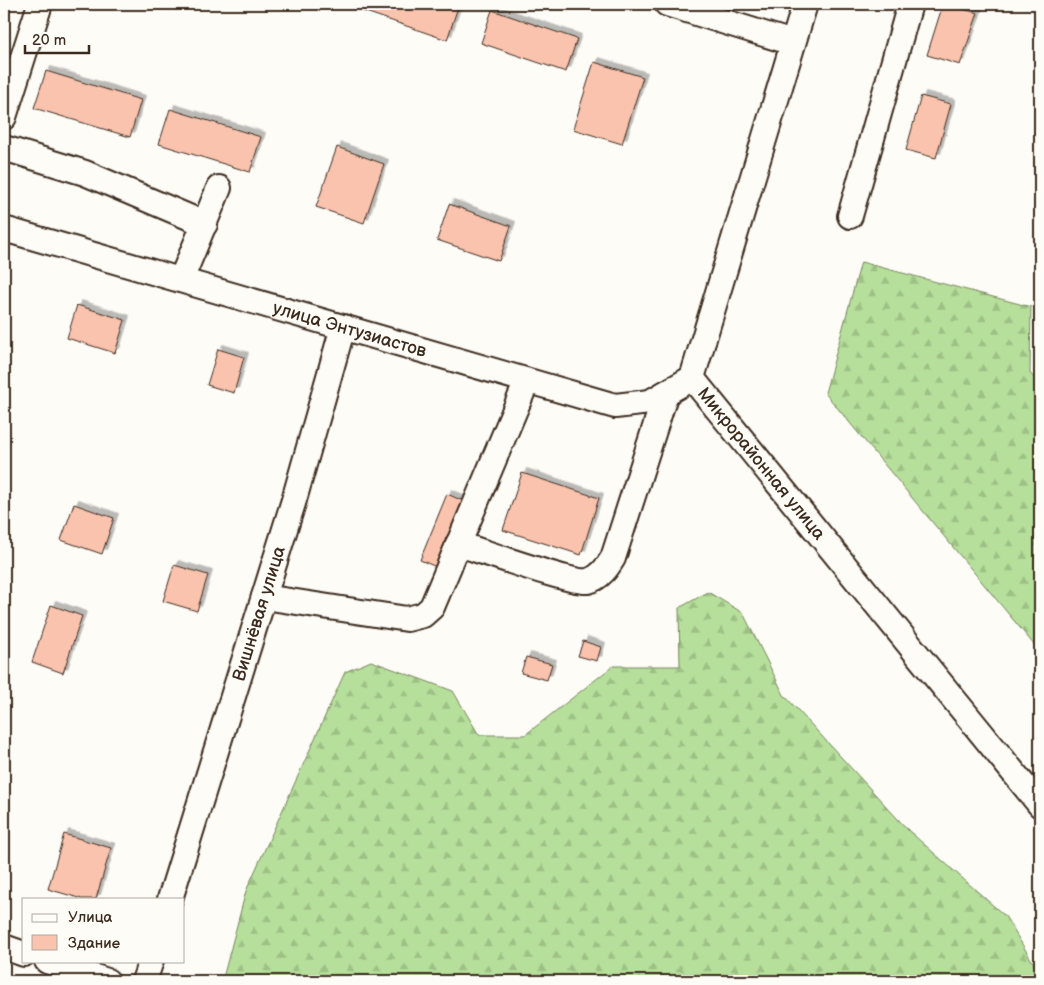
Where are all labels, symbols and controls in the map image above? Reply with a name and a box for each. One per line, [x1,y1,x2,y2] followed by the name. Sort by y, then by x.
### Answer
[25,22,89,54] scale bar
[32,31,66,50] text: 20 m
[270,297,429,362] street label: улица Энтузиастов
[693,383,830,545] street label: Микрорайонная улица
[228,543,290,684] street label: Вишнёвая улица
[22,898,185,962] legend
[68,908,113,927] text: Улица
[68,934,120,953] text: Здание

